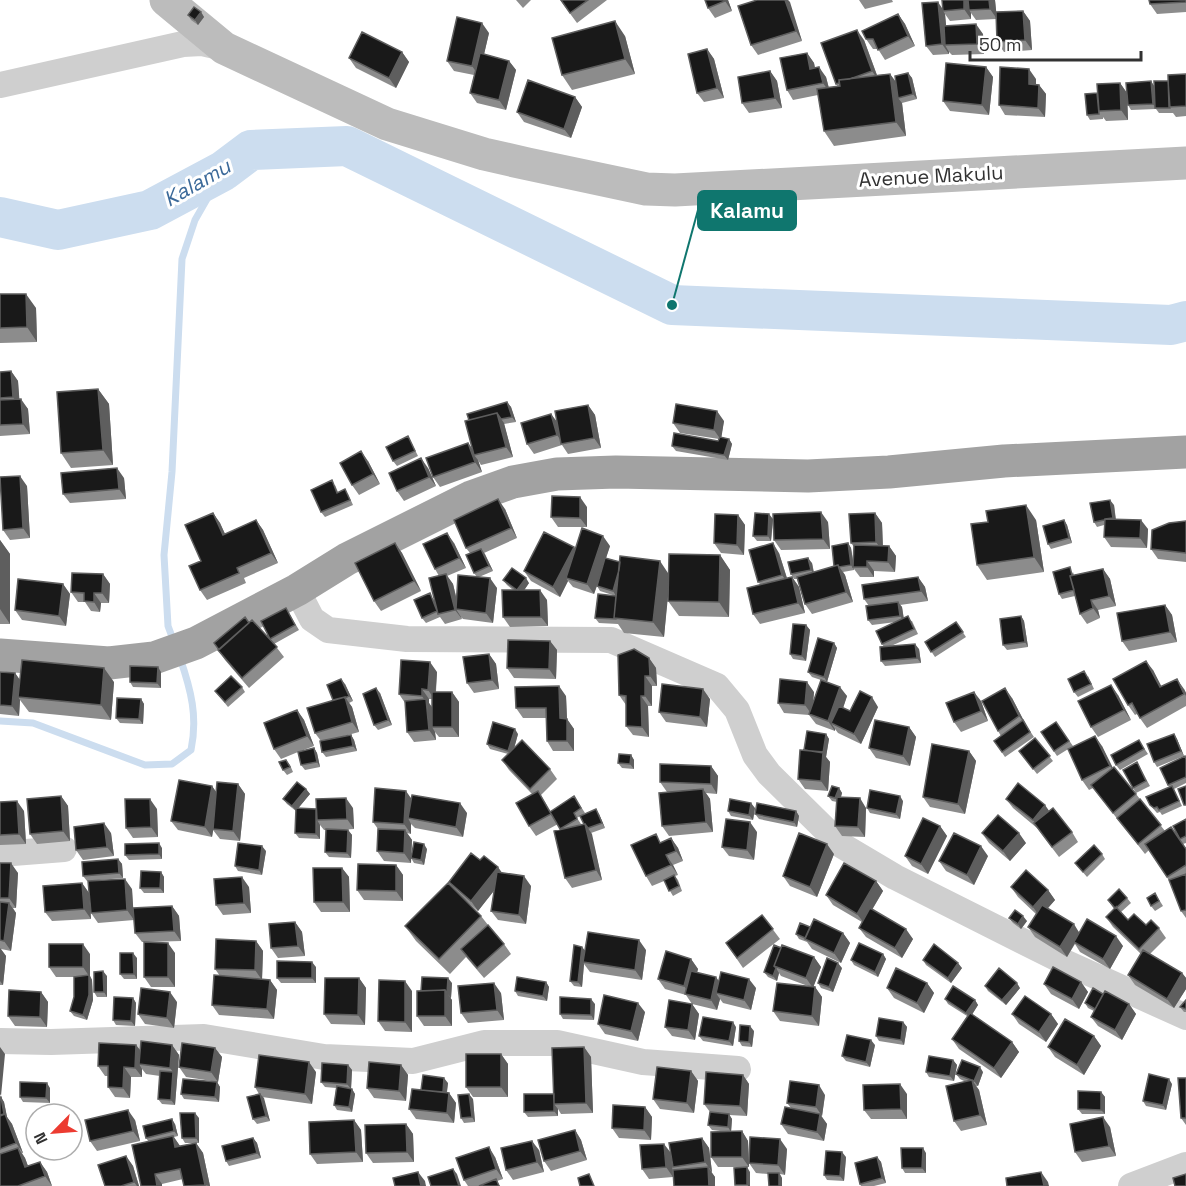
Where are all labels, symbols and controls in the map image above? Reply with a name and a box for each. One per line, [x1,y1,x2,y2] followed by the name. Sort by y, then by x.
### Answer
[970,24,1141,62] scale bar
[979,33,1021,56] text: 50 m
[158,152,236,212] water label: Kalamu
[858,159,1004,193] street label: Avenue Makulu
[698,191,796,230] callout: Kalamu
[710,197,784,224] text: Kalamu
[24,1102,84,1162] north arrow
[29,1129,53,1147] text: N

